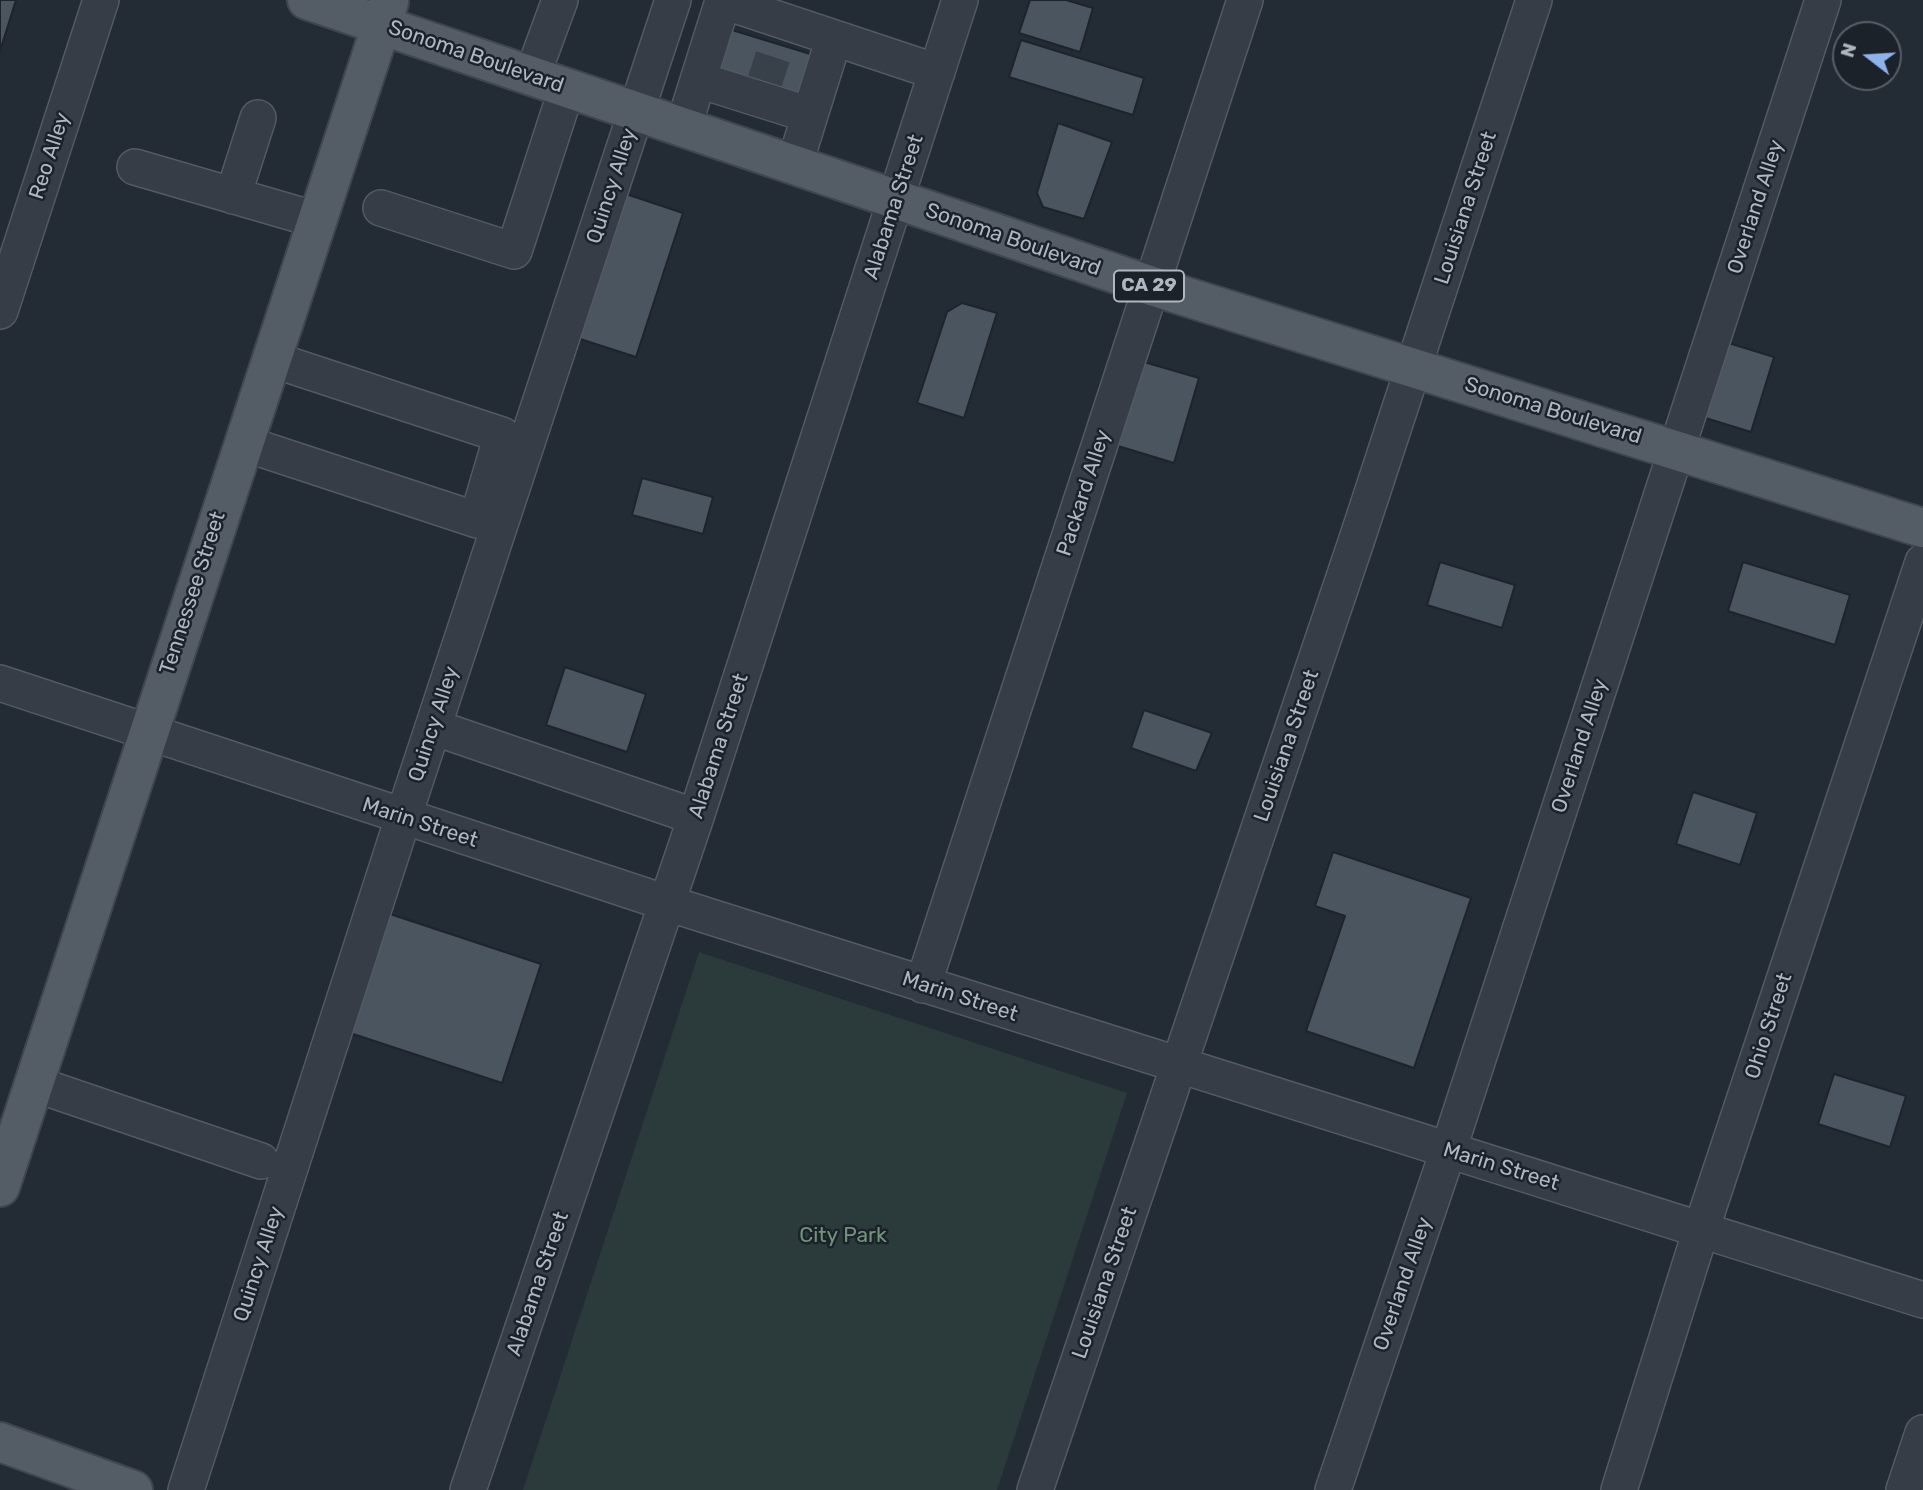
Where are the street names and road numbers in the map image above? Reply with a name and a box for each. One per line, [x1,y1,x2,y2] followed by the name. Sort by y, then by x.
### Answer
[385,15,567,99] street label: Sonoma Boulevard
[24,109,76,203] street label: Reo Alley
[581,125,643,247] street label: Quincy Alley
[1429,129,1503,287] street label: Louisiana Street
[859,131,929,283] street label: Alabama Street
[1722,137,1790,277] street label: Overland Alley
[922,198,1104,282] street label: Sonoma Boulevard
[1114,270,1184,302] road number: CA 29
[1462,372,1644,450] street label: Sonoma Boulevard
[1052,427,1116,559] street label: Packard Alley
[155,508,231,678] street label: Tennessee Street
[403,663,465,785] street label: Quincy Alley
[1249,667,1325,825] street label: Louisiana Street
[684,670,754,822] street label: Alabama Street
[1546,676,1614,816] street label: Overland Alley
[359,792,481,854] street label: Marin Street
[899,966,1021,1028] street label: Marin Street
[1740,970,1798,1082] street label: Ohio Street
[1440,1137,1562,1197] street label: Marin Street
[228,1203,290,1325] street label: Quincy Alley
[1067,1204,1143,1362] street label: Louisiana Street
[502,1209,574,1359] street label: Alabama Street
[1368,1214,1438,1354] street label: Overland Alley

